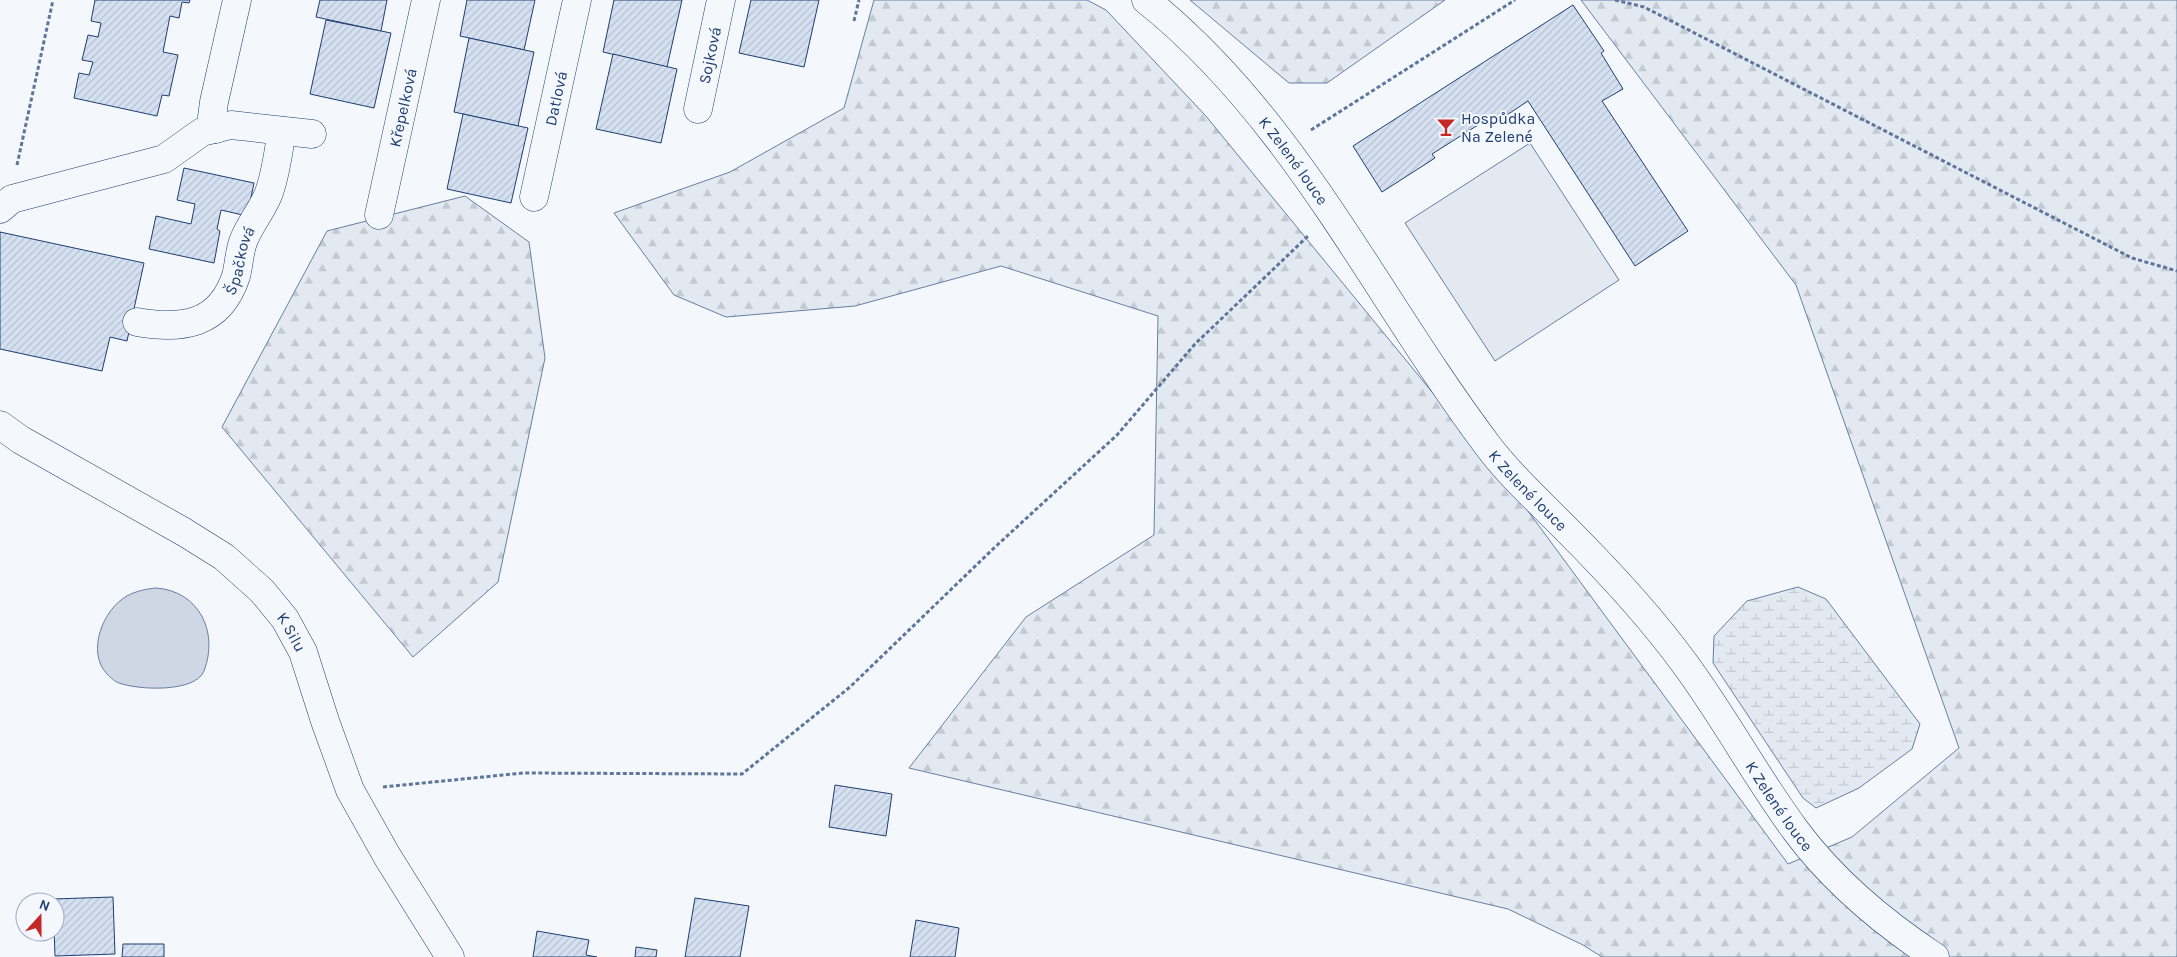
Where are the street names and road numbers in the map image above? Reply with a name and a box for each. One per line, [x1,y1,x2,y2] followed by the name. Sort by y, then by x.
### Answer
[694,25,725,86] street label: Sojková
[385,66,420,149] street label: Křepelková
[540,69,571,127] street label: Datlová
[1255,112,1333,208] street label: K Zelené louce
[220,223,258,298] street label: Špačková
[1485,446,1572,534] street label: K Zelené louce
[274,608,310,655] street label: K Silu
[1742,757,1817,855] street label: K Zelené louce

